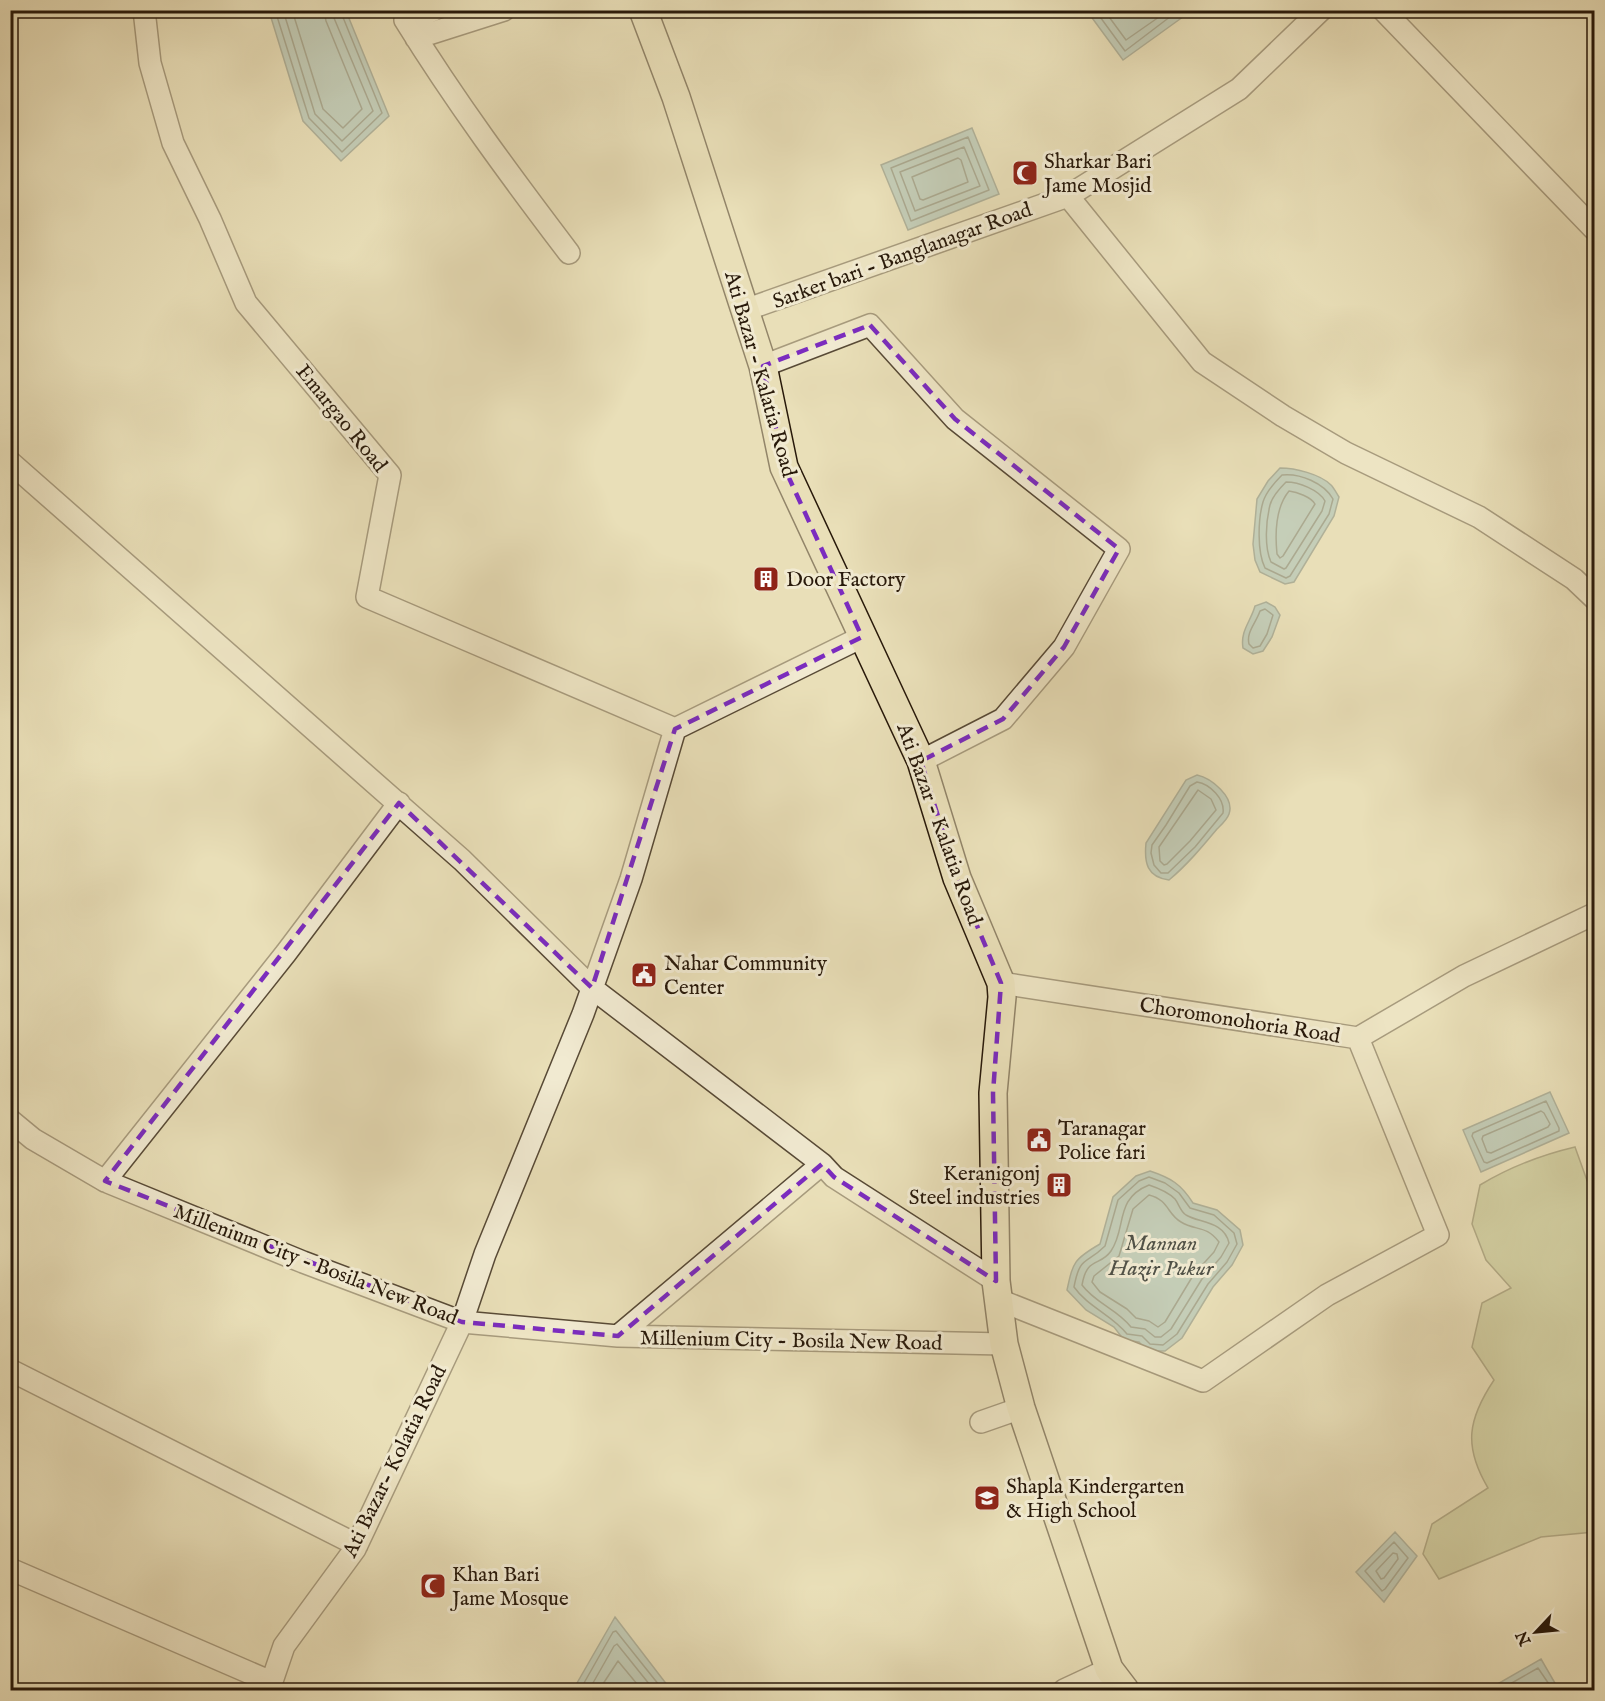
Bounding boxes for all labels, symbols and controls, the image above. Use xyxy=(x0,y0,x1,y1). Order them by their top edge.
place label: Sharkar Bari Jame Mosjid xyxy=(1042,149,1152,200)
mosque icon: Sharkar Bari Jame Mosjid xyxy=(1010,158,1040,188)
street label: Sarker bari - Banglanagar Road xyxy=(769,197,1037,316)
street label: Ati Bazar - Kalatia Road xyxy=(717,267,802,481)
street label: Emargao Road xyxy=(289,359,393,479)
building icon: Door Factory xyxy=(751,564,781,594)
place label: Door Factory xyxy=(786,567,906,594)
street label: Ati Bazar - Kalatia Road xyxy=(889,719,988,930)
place label: Nahar Community Center xyxy=(664,951,828,1002)
public building icon: Nahar Community Center xyxy=(629,960,659,990)
street label: Choromonohoria Road xyxy=(1137,992,1343,1051)
place label: Taranagar Police fari xyxy=(1058,1116,1146,1167)
public building icon: Taranagar Police fari xyxy=(1024,1125,1054,1155)
place label: Keranigonj Steel industries xyxy=(909,1161,1040,1212)
building icon: Keranigonj Steel industries xyxy=(1044,1170,1074,1200)
street label: Millenium City - Bosila New Road xyxy=(169,1199,462,1332)
water label: Mannan Hazir Pukur xyxy=(1108,1230,1215,1283)
street label: Millenium City - Bosila New Road xyxy=(640,1325,943,1358)
street label: Ati Bazar- Kolatia Road xyxy=(337,1360,454,1563)
place label: Shapla Kindergarten & High School xyxy=(1006,1474,1184,1525)
school or university icon: Shapla Kindergarten & High School xyxy=(972,1483,1002,1513)
place label: Khan Bari Jame Mosque xyxy=(450,1562,569,1613)
mosque icon: Khan Bari Jame Mosque xyxy=(418,1571,448,1601)
north arrow xyxy=(1506,1602,1566,1662)
text: N xyxy=(1512,1627,1537,1649)

